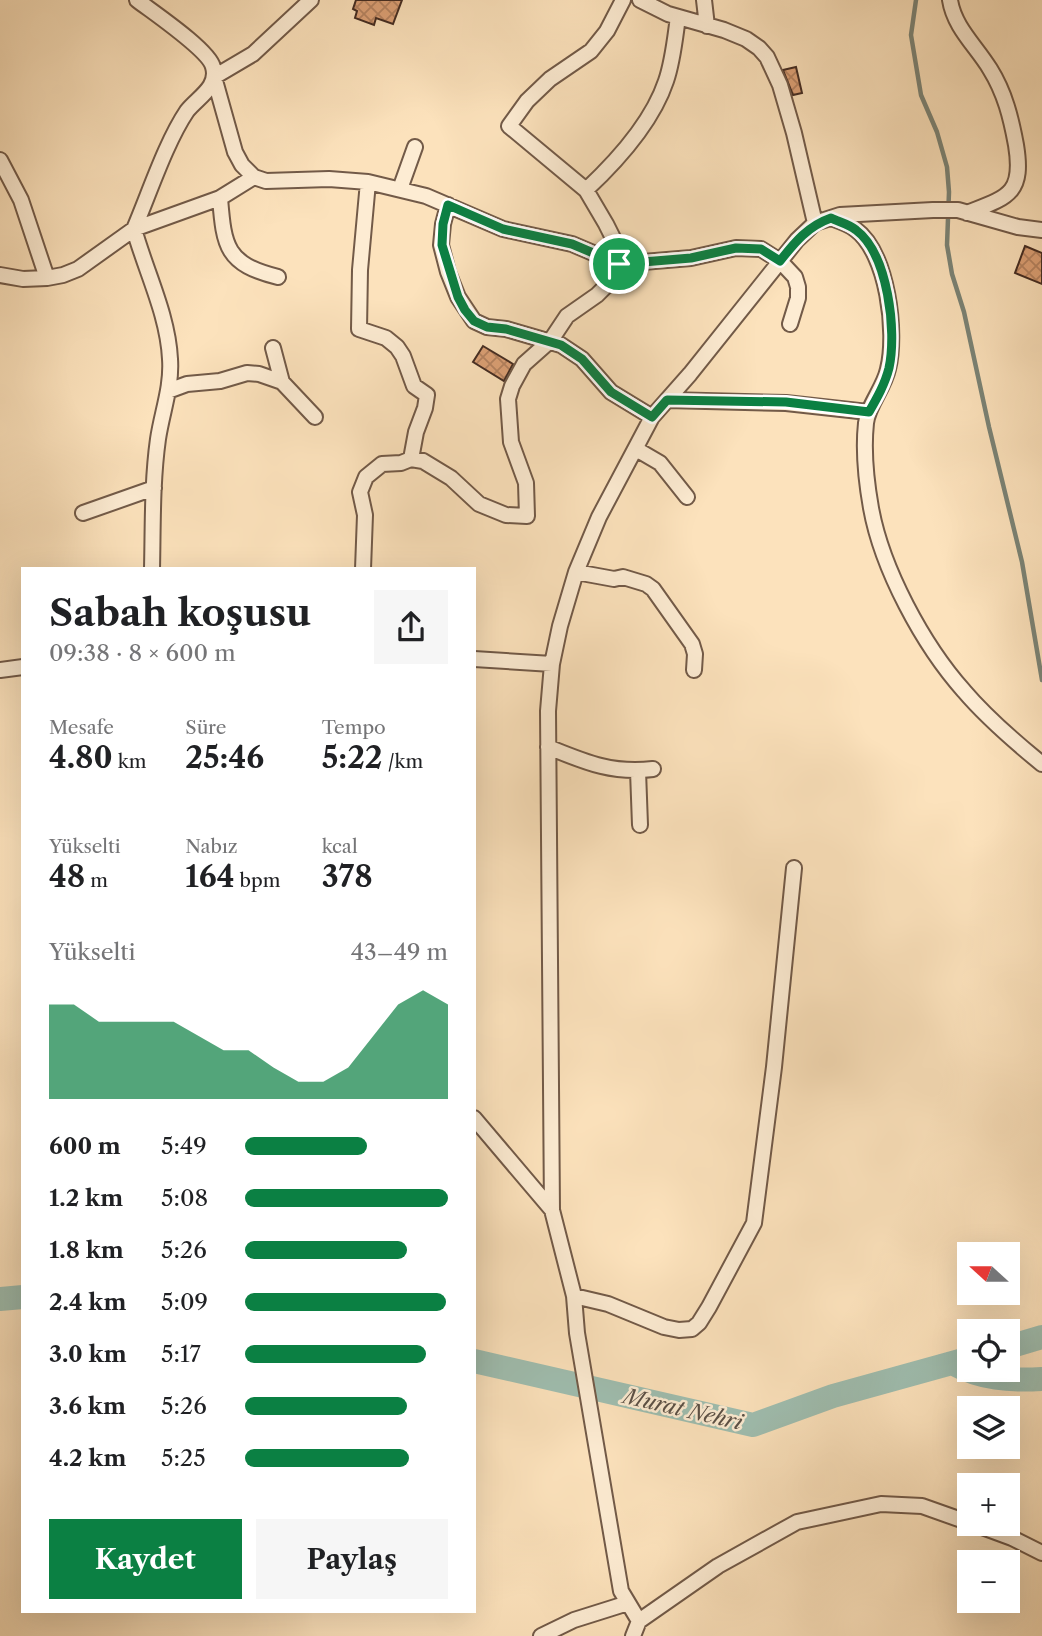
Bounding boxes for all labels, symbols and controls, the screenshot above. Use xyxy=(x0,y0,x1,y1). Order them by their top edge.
pin xyxy=(589,234,649,294)
icon: arrive xyxy=(600,245,638,283)
text: Sabah koşusu xyxy=(49,589,311,636)
button: share xyxy=(374,590,448,664)
text: 09:38 · 8 × 600 m xyxy=(49,639,236,667)
text: Mesafe xyxy=(49,716,114,739)
text: Süre xyxy=(185,716,227,739)
text: Tempo xyxy=(322,716,386,739)
text: 4.80 xyxy=(49,739,113,776)
text: 25:46 xyxy=(185,739,264,776)
text: 5:22 xyxy=(322,739,383,776)
text: km xyxy=(113,750,146,773)
text: /km xyxy=(383,750,423,773)
text: Yükselti xyxy=(49,835,120,858)
text: Nabız xyxy=(185,835,238,858)
text: kcal xyxy=(322,835,358,858)
text: 48 xyxy=(49,858,85,895)
text: 164 xyxy=(185,858,235,895)
text: 378 xyxy=(322,858,373,895)
text: m xyxy=(85,869,108,892)
text: bpm xyxy=(235,869,280,892)
text: Yükselti xyxy=(49,938,136,966)
text: 43–49 m xyxy=(351,938,448,966)
text: 600 m xyxy=(49,1132,121,1160)
text: 5:49 xyxy=(161,1132,207,1160)
text: 1.2 km xyxy=(49,1184,123,1212)
text: 5:08 xyxy=(161,1184,208,1212)
text: 1.8 km xyxy=(49,1236,124,1264)
text: 5:26 xyxy=(161,1236,207,1264)
north arrow xyxy=(957,1242,1020,1306)
map controls xyxy=(957,1242,1020,1613)
text: 2.4 km xyxy=(49,1288,126,1316)
text: 5:09 xyxy=(161,1288,208,1316)
button: locate xyxy=(957,1319,1020,1382)
text: 3.0 km xyxy=(49,1340,127,1368)
text: 5:17 xyxy=(161,1340,201,1368)
water label: Murat Nehri xyxy=(618,1383,746,1435)
text: 3.6 km xyxy=(49,1392,126,1420)
text: 5:26 xyxy=(161,1392,207,1420)
button: layers xyxy=(957,1396,1020,1459)
text: 4.2 km xyxy=(49,1444,126,1472)
text: 5:25 xyxy=(161,1444,206,1472)
button: + xyxy=(957,1473,1020,1536)
button: Kaydet xyxy=(49,1519,242,1599)
button: Paylaş xyxy=(256,1519,448,1599)
button: − xyxy=(957,1550,1020,1613)

